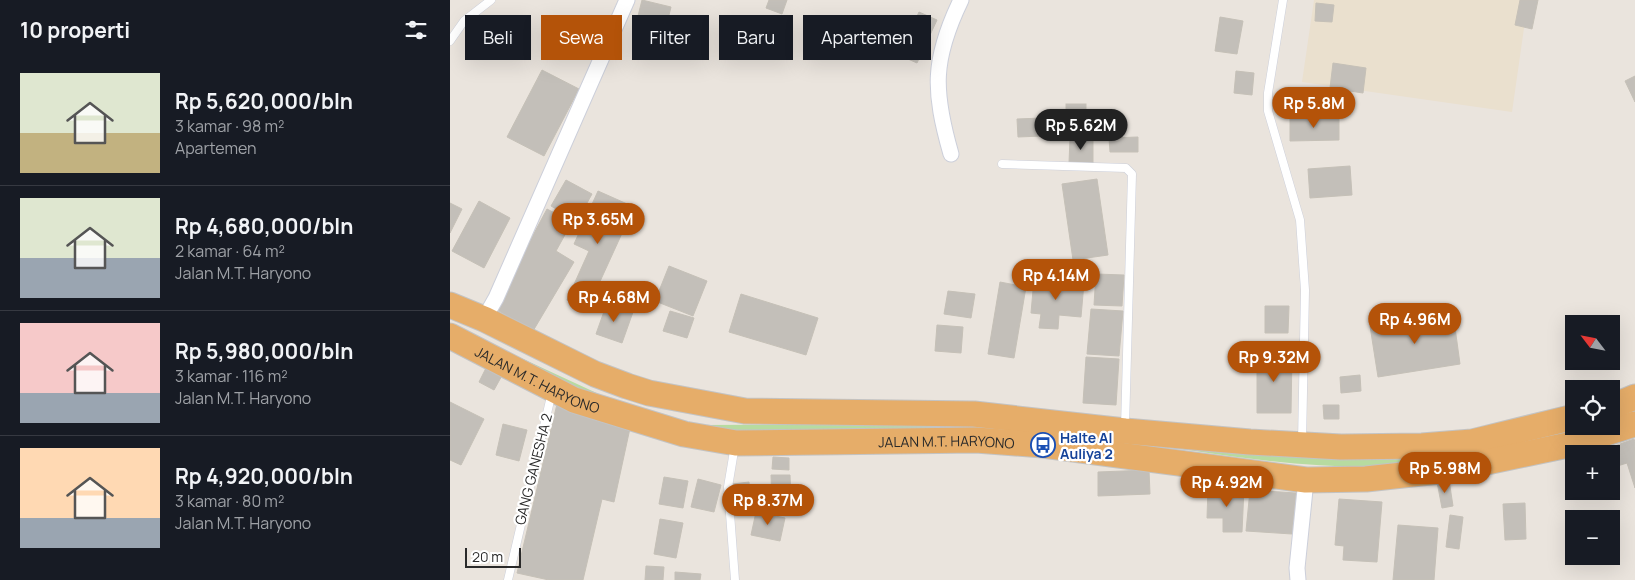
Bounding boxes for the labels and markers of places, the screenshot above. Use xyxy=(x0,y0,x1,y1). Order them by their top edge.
pin: Rp 5.8M xyxy=(1268,86,1360,129)
pin: Rp 5.62M xyxy=(1029,108,1133,151)
pin: Rp 3.65M xyxy=(546,202,650,245)
pin: Rp 4.14M xyxy=(1004,258,1108,301)
pin: Rp 4.68M xyxy=(562,280,666,323)
pin: Rp 4.96M xyxy=(1363,302,1467,345)
pin: Rp 9.32M xyxy=(1222,340,1326,383)
place label: Halte Al Auliya 2 xyxy=(1060,428,1113,463)
bus stop icon: Halte Al Auliya 2 xyxy=(1030,432,1056,458)
pin: Rp 5.98M xyxy=(1393,452,1497,494)
pin: Rp 4.92M xyxy=(1175,466,1279,508)
pin: Rp 8.37M xyxy=(716,484,820,526)

